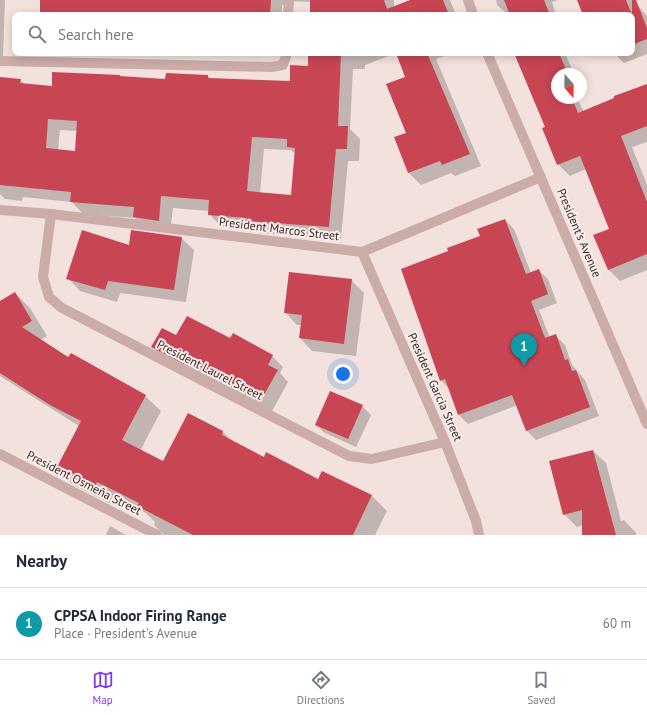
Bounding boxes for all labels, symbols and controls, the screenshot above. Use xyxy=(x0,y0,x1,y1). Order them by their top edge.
search box xyxy=(12,12,635,56)
icon: search xyxy=(26,23,48,45)
text: Search here xyxy=(58,25,134,44)
north arrow xyxy=(551,68,587,104)
street label: President's Avenue xyxy=(554,186,605,280)
street label: President Marcos Street xyxy=(218,214,340,243)
street label: President Garcia Street xyxy=(405,330,466,443)
pin: 1 xyxy=(511,333,537,366)
street label: President Laurel Street xyxy=(155,336,266,403)
your location xyxy=(333,364,353,384)
street label: President Osmeña Street xyxy=(24,447,144,518)
text: Nearby xyxy=(16,550,67,572)
text: CPPSA Indoor Firing Range xyxy=(54,606,227,625)
text: 1 xyxy=(25,615,33,632)
text: 60 m xyxy=(603,615,631,632)
text: Place · President's Avenue xyxy=(54,625,197,642)
tab: Map xyxy=(92,669,114,707)
tab: Directions xyxy=(297,669,344,707)
tab: Saved xyxy=(527,669,555,707)

